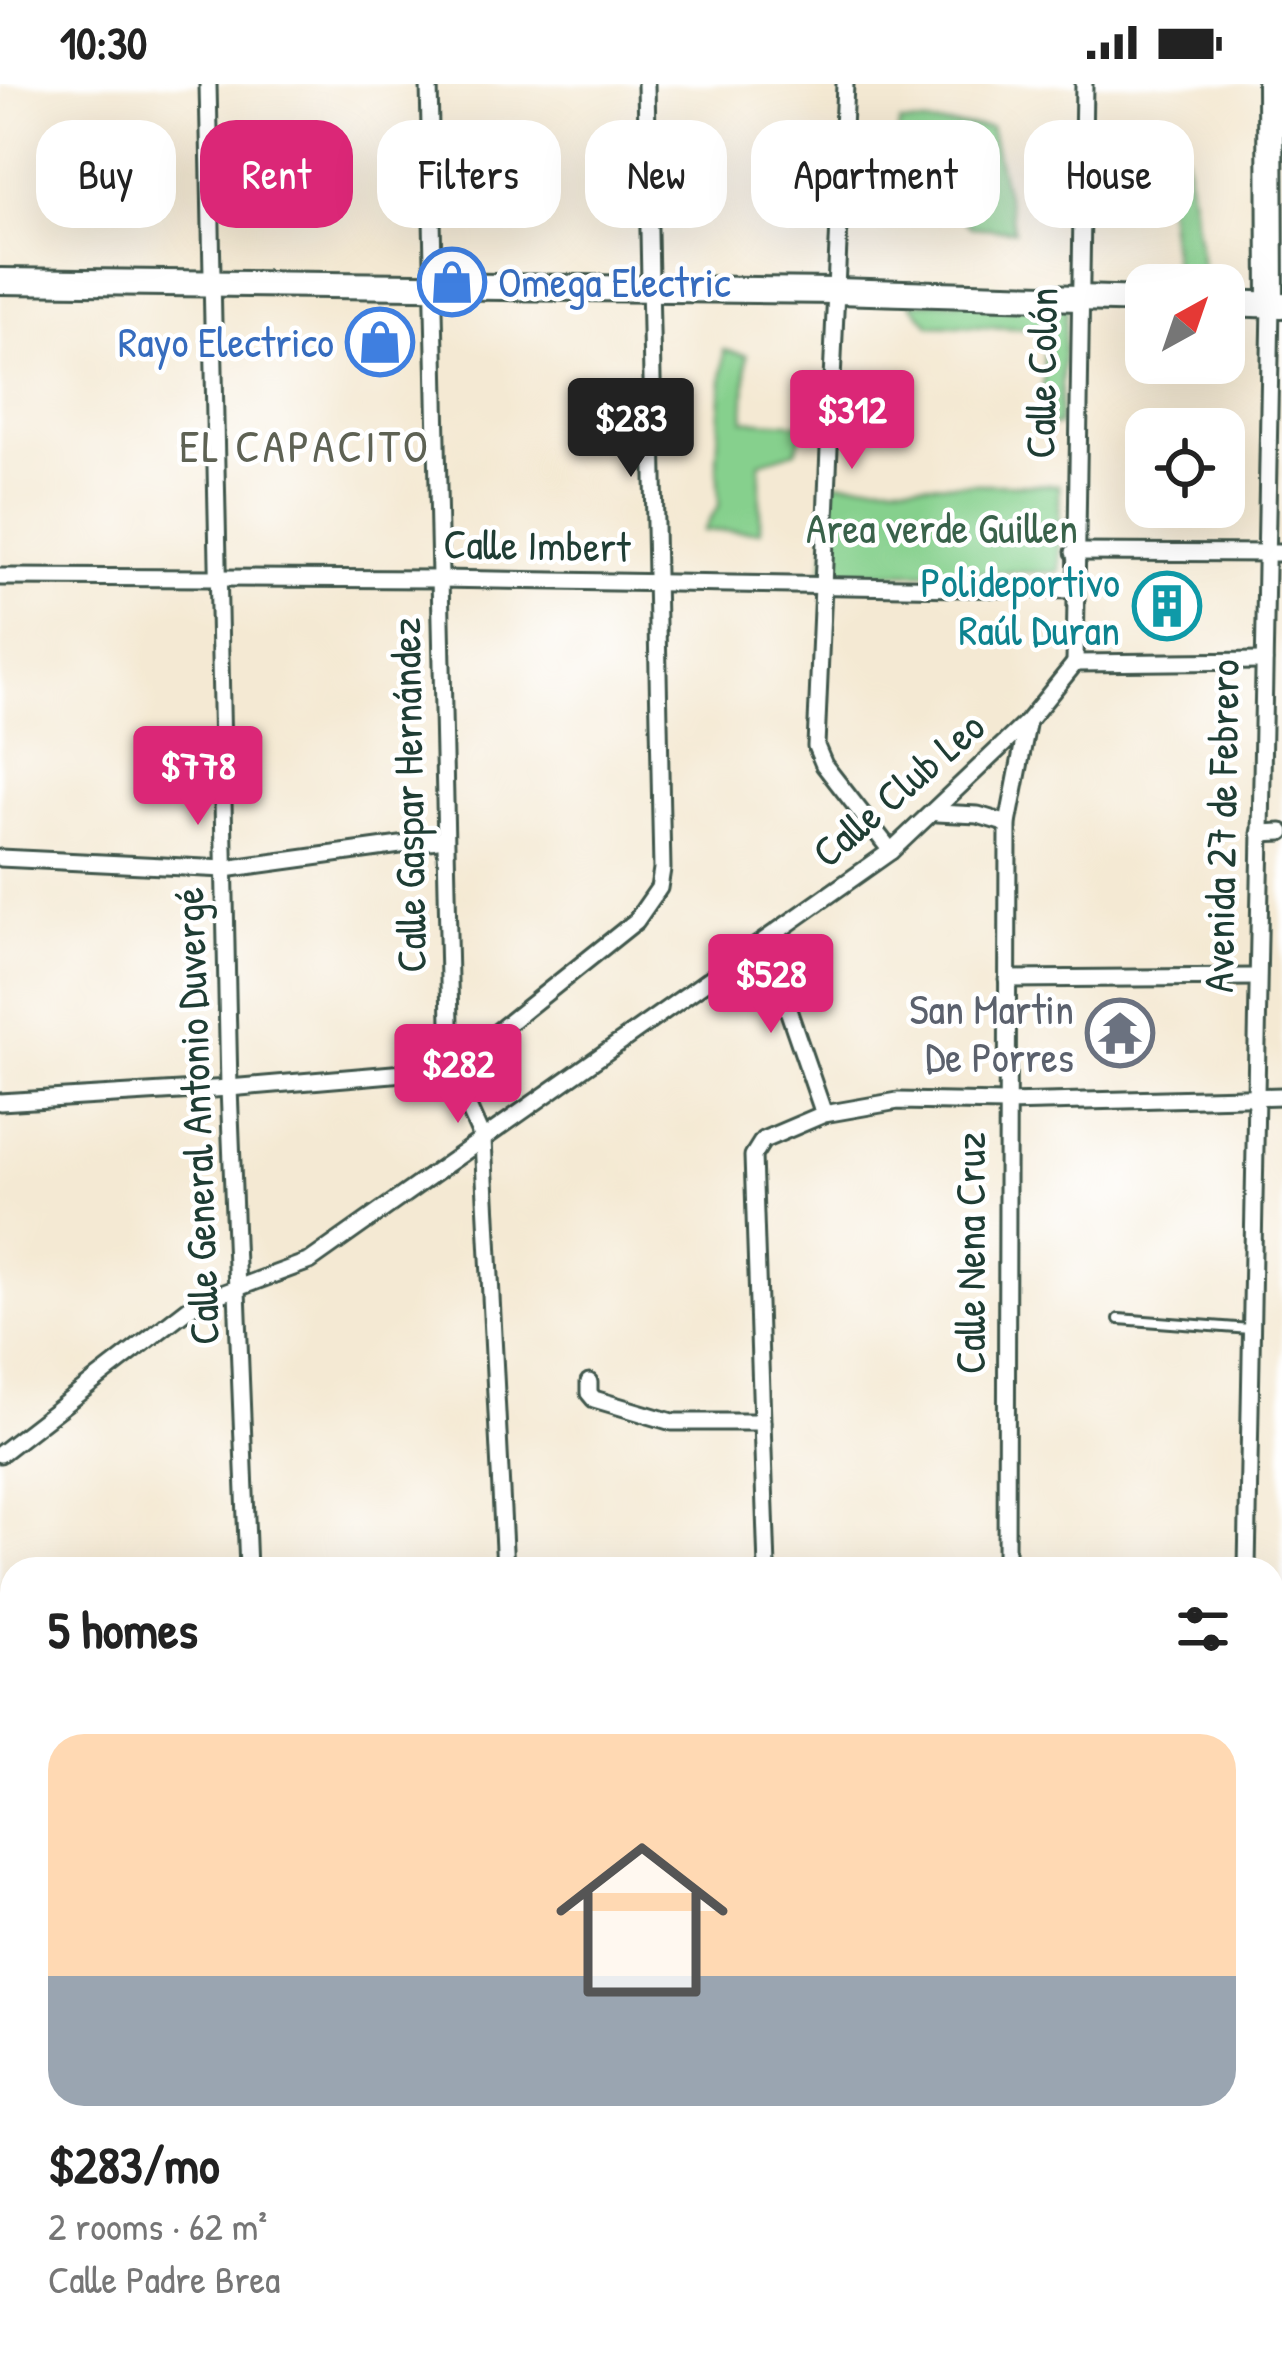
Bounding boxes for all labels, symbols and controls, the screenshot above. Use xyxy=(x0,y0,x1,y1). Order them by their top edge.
text: 10:30 xyxy=(60,12,147,73)
chip: Buy xyxy=(36,120,176,228)
chip: Rent xyxy=(200,120,353,228)
chip: Filters xyxy=(377,120,561,228)
chip: New xyxy=(585,120,727,228)
chip: Apartment xyxy=(751,120,1000,228)
chip: House xyxy=(1024,120,1194,228)
shop icon: Omega Electric xyxy=(417,247,487,317)
place label: Omega Electric xyxy=(498,253,731,310)
north arrow xyxy=(1125,264,1245,384)
map controls xyxy=(1125,264,1245,528)
street label: Calle Colón xyxy=(1011,287,1070,459)
shop icon: Rayo Electrico xyxy=(345,307,415,377)
place label: Rayo Electrico xyxy=(118,313,334,370)
pin: $312 xyxy=(781,370,923,472)
pin: $283 xyxy=(560,378,702,480)
text: $312 xyxy=(817,382,887,435)
text: $283 xyxy=(595,390,667,443)
button: locate xyxy=(1125,408,1245,528)
district label: EL CAPACITO xyxy=(179,415,431,476)
park label: Area verde Guillen xyxy=(806,499,1078,556)
street label: Calle Imbert xyxy=(443,514,632,575)
place label: Polideportivo Raúl Duran xyxy=(921,553,1120,658)
building icon: Polideportivo Raúl Duran xyxy=(1132,571,1202,641)
street label: Calle Gaspar Hernández xyxy=(376,617,439,973)
street label: Avenida 27 de Febrero xyxy=(1189,659,1252,993)
street label: Calle Club Leo xyxy=(799,698,996,879)
pin: $778 xyxy=(127,726,269,828)
text: $778 xyxy=(160,738,236,791)
street label: Calle General Antonio Duvergé xyxy=(159,886,232,1346)
pin: $528 xyxy=(700,934,842,1036)
text: $528 xyxy=(735,946,807,999)
place label: San Martin De Porres xyxy=(909,980,1074,1085)
temple icon: San Martin De Porres xyxy=(1085,998,1155,1068)
pin: $282 xyxy=(387,1024,529,1126)
text: $282 xyxy=(421,1036,495,1089)
street label: Calle Nena Cruz xyxy=(941,1132,998,1374)
text: 5 homes xyxy=(48,1595,198,1664)
icon: filters xyxy=(1170,1596,1236,1662)
icon: home xyxy=(534,1812,750,2028)
text: $283/mo xyxy=(48,2130,219,2199)
text: 2 rooms · 62 m² xyxy=(48,2199,267,2252)
text: Calle Padre Brea xyxy=(48,2252,280,2305)

